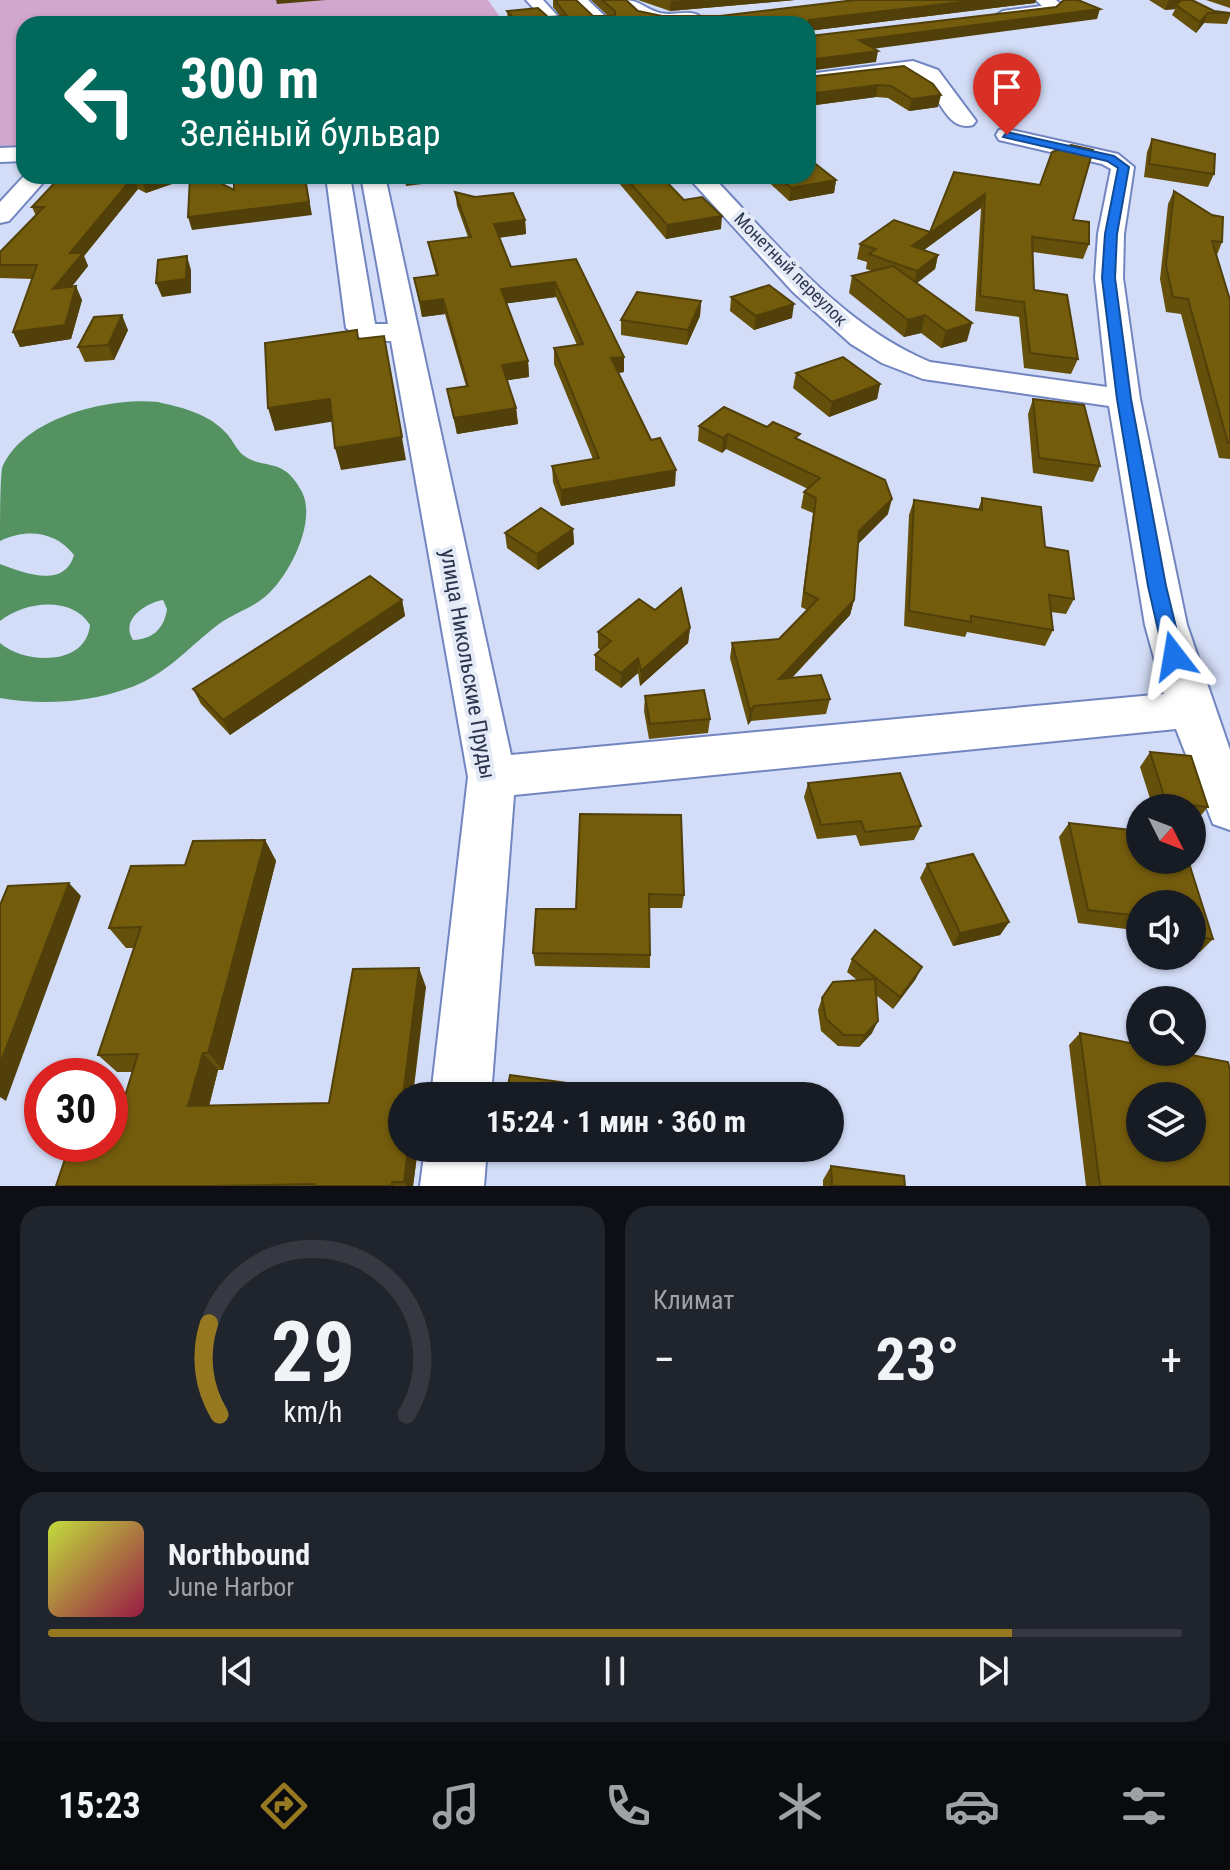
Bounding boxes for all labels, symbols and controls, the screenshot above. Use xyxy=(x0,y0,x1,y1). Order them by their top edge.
text: 300 m xyxy=(180,46,319,112)
icon: left xyxy=(48,48,152,152)
pin xyxy=(973,53,1041,135)
icon: arrive xyxy=(985,65,1029,109)
text: Зелёный бульвар xyxy=(180,113,441,155)
street label: Монетный переулок xyxy=(730,208,852,330)
street label: улица Никольские Пруды xyxy=(435,547,501,781)
position arrow xyxy=(1132,614,1216,698)
north arrow xyxy=(1126,794,1206,874)
map controls xyxy=(1126,794,1206,1162)
button: sound xyxy=(1126,890,1206,970)
button: search xyxy=(1126,986,1206,1066)
speed limit sign: 30 xyxy=(24,1058,128,1162)
button: layers xyxy=(1126,1082,1206,1162)
text: 15:24 · 1 мин · 360 m xyxy=(486,1104,746,1139)
text: Климат xyxy=(653,1285,734,1315)
text: 29 xyxy=(270,1304,355,1401)
text: 23° xyxy=(876,1324,960,1395)
text: − xyxy=(653,1334,675,1386)
text: + xyxy=(1160,1334,1182,1386)
text: km/h xyxy=(283,1395,342,1429)
text: Northbound xyxy=(168,1537,310,1572)
text: June Harbor xyxy=(168,1572,294,1602)
icon: previous xyxy=(215,1649,259,1693)
icon: pause xyxy=(593,1649,637,1693)
icon: next xyxy=(971,1649,1015,1693)
icon: directions xyxy=(256,1778,312,1834)
icon: music xyxy=(428,1778,484,1834)
icon: phone xyxy=(600,1778,656,1834)
icon: climate xyxy=(772,1778,828,1834)
icon: car xyxy=(944,1778,1000,1834)
icon: filters xyxy=(1116,1778,1172,1834)
text: 15:23 xyxy=(58,1785,141,1827)

